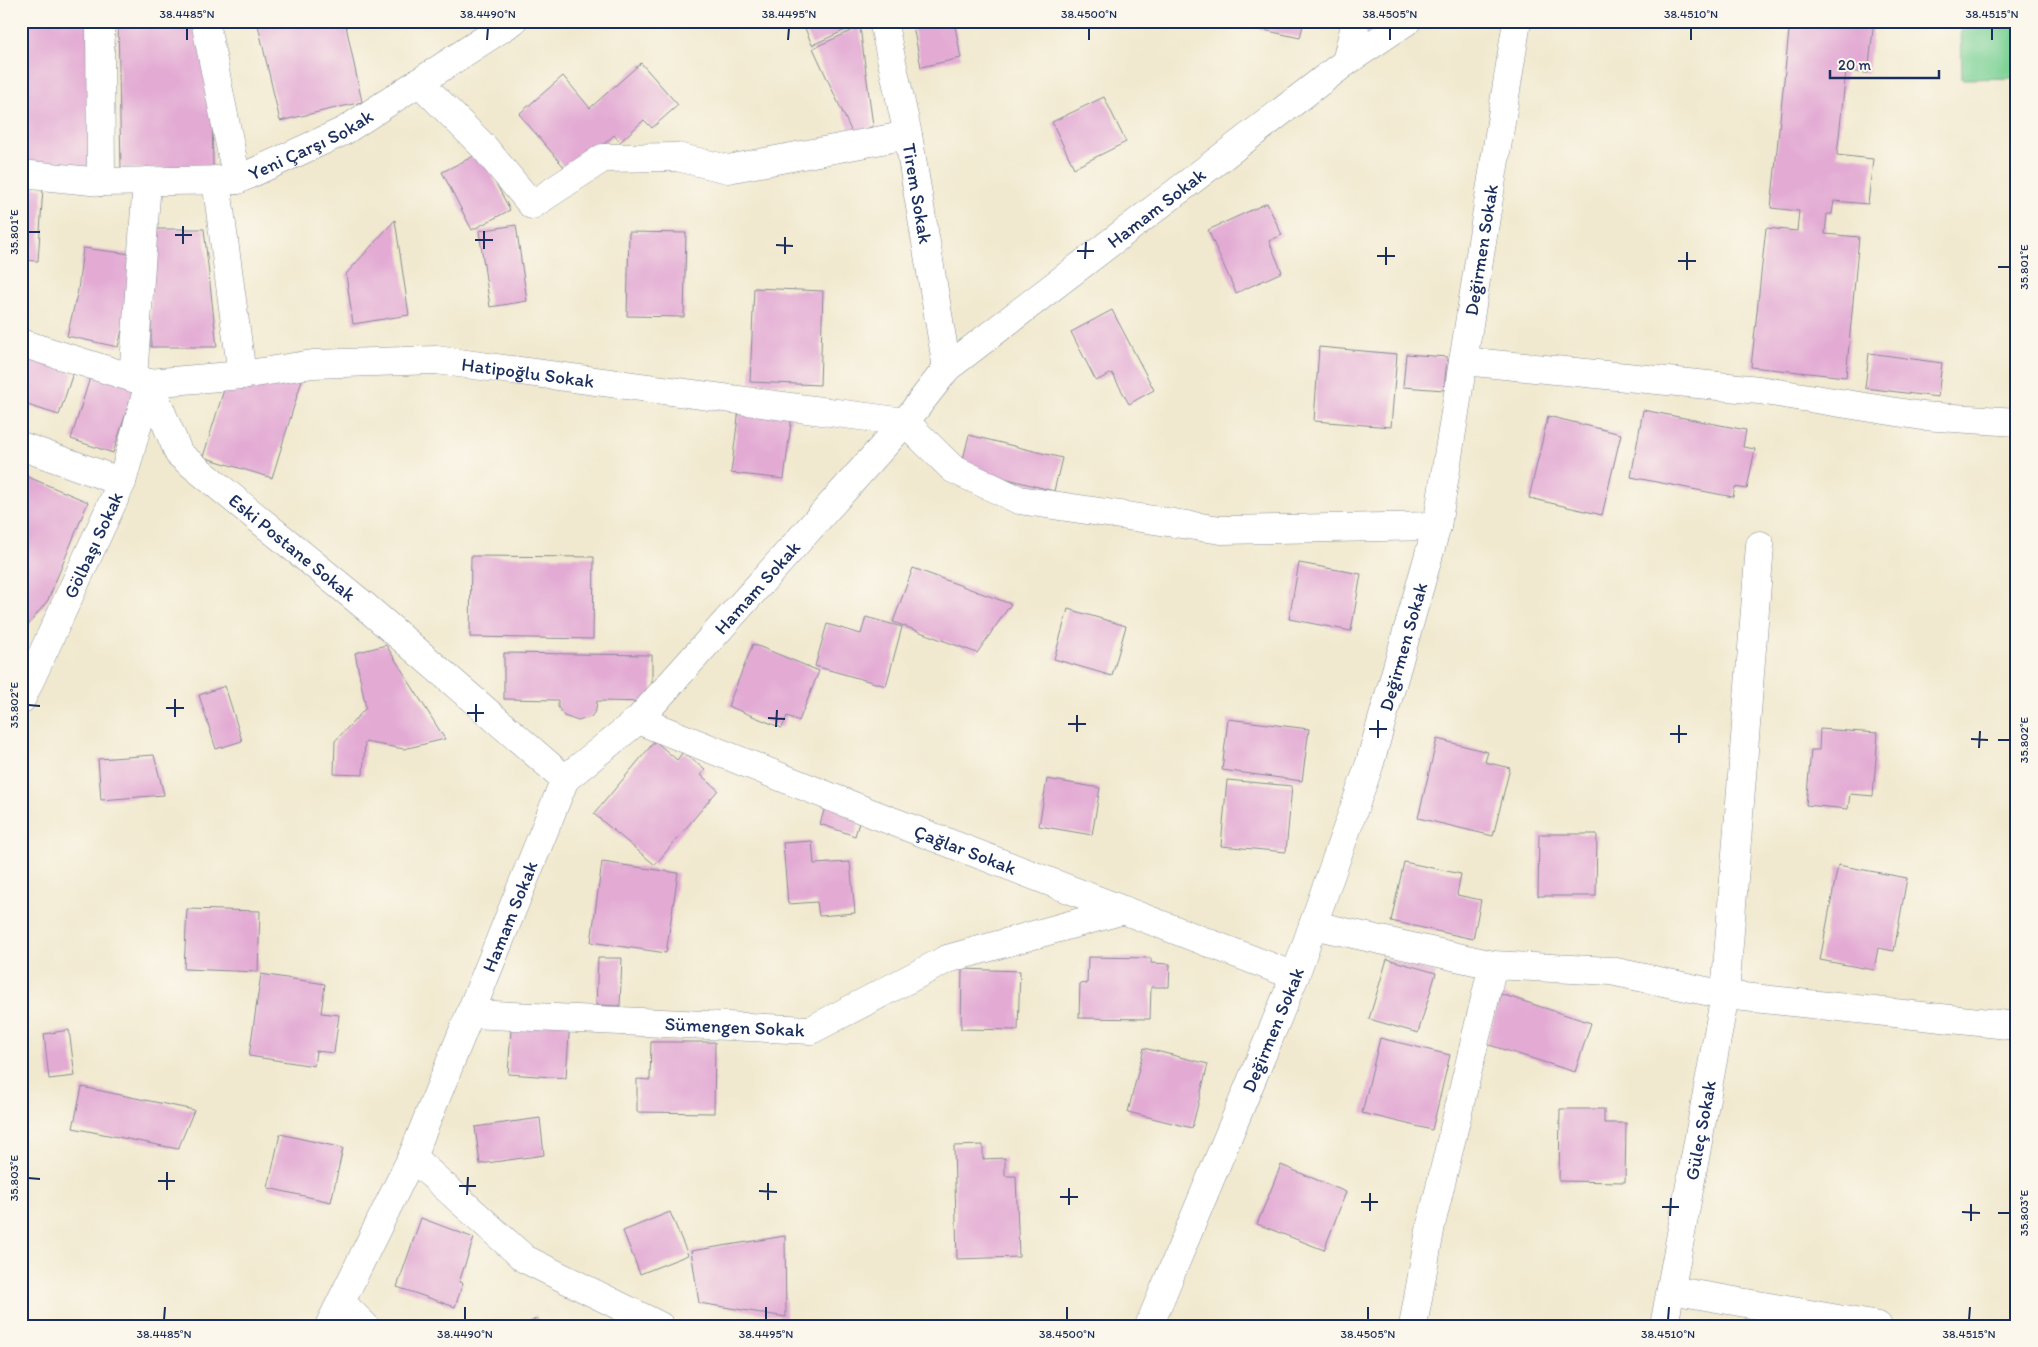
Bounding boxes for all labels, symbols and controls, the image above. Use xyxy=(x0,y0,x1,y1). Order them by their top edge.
text: 38.4485°N xyxy=(159,7,215,21)
text: 38.4490°N xyxy=(460,7,516,21)
text: 38.4495°N xyxy=(762,7,816,21)
text: 38.4500°N xyxy=(1061,7,1117,21)
text: 38.4505°N xyxy=(1363,7,1417,21)
text: 38.4510°N xyxy=(1664,7,1718,21)
text: 38.4515°N xyxy=(1965,7,2019,21)
scale bar xyxy=(1830,48,1939,80)
text: 20 m xyxy=(1838,56,1872,74)
street label: Yeni Çarşı Sokak xyxy=(245,104,378,185)
street label: Tirem Sokak xyxy=(898,142,937,246)
street label: Hamam Sokak xyxy=(1103,163,1210,253)
street label: Değirmen Sokak xyxy=(1460,182,1503,317)
text: 35.801°E xyxy=(7,209,21,255)
text: 35.801°E xyxy=(2017,244,2031,290)
street label: Hatipoğlu Sokak xyxy=(460,353,596,393)
street label: Gölbaşı Sokak xyxy=(59,488,128,602)
street label: Eski Postane Sokak xyxy=(224,489,361,606)
street label: Hamam Sokak xyxy=(709,536,805,639)
street label: Değirmen Sokak xyxy=(1374,579,1433,714)
text: 35.802°E xyxy=(7,682,21,728)
text: 35.802°E xyxy=(2017,717,2031,763)
street label: Çağlar Sokak xyxy=(911,820,1020,880)
street label: Hamam Sokak xyxy=(477,857,543,975)
street label: Değirmen Sokak xyxy=(1237,964,1309,1096)
street label: Sümengen Sokak xyxy=(664,1012,805,1042)
street label: Güleç Sokak xyxy=(1680,1078,1721,1182)
text: 35.803°E xyxy=(7,1154,21,1201)
text: 35.803°E xyxy=(2017,1189,2031,1236)
text: 38.4485°N xyxy=(136,1327,192,1341)
text: 38.4490°N xyxy=(437,1327,493,1341)
text: 38.4495°N xyxy=(739,1327,793,1341)
text: 38.4500°N xyxy=(1039,1327,1095,1341)
text: 38.4505°N xyxy=(1341,1327,1395,1341)
text: 38.4510°N xyxy=(1641,1327,1695,1341)
text: 38.4515°N xyxy=(1942,1327,1996,1341)

